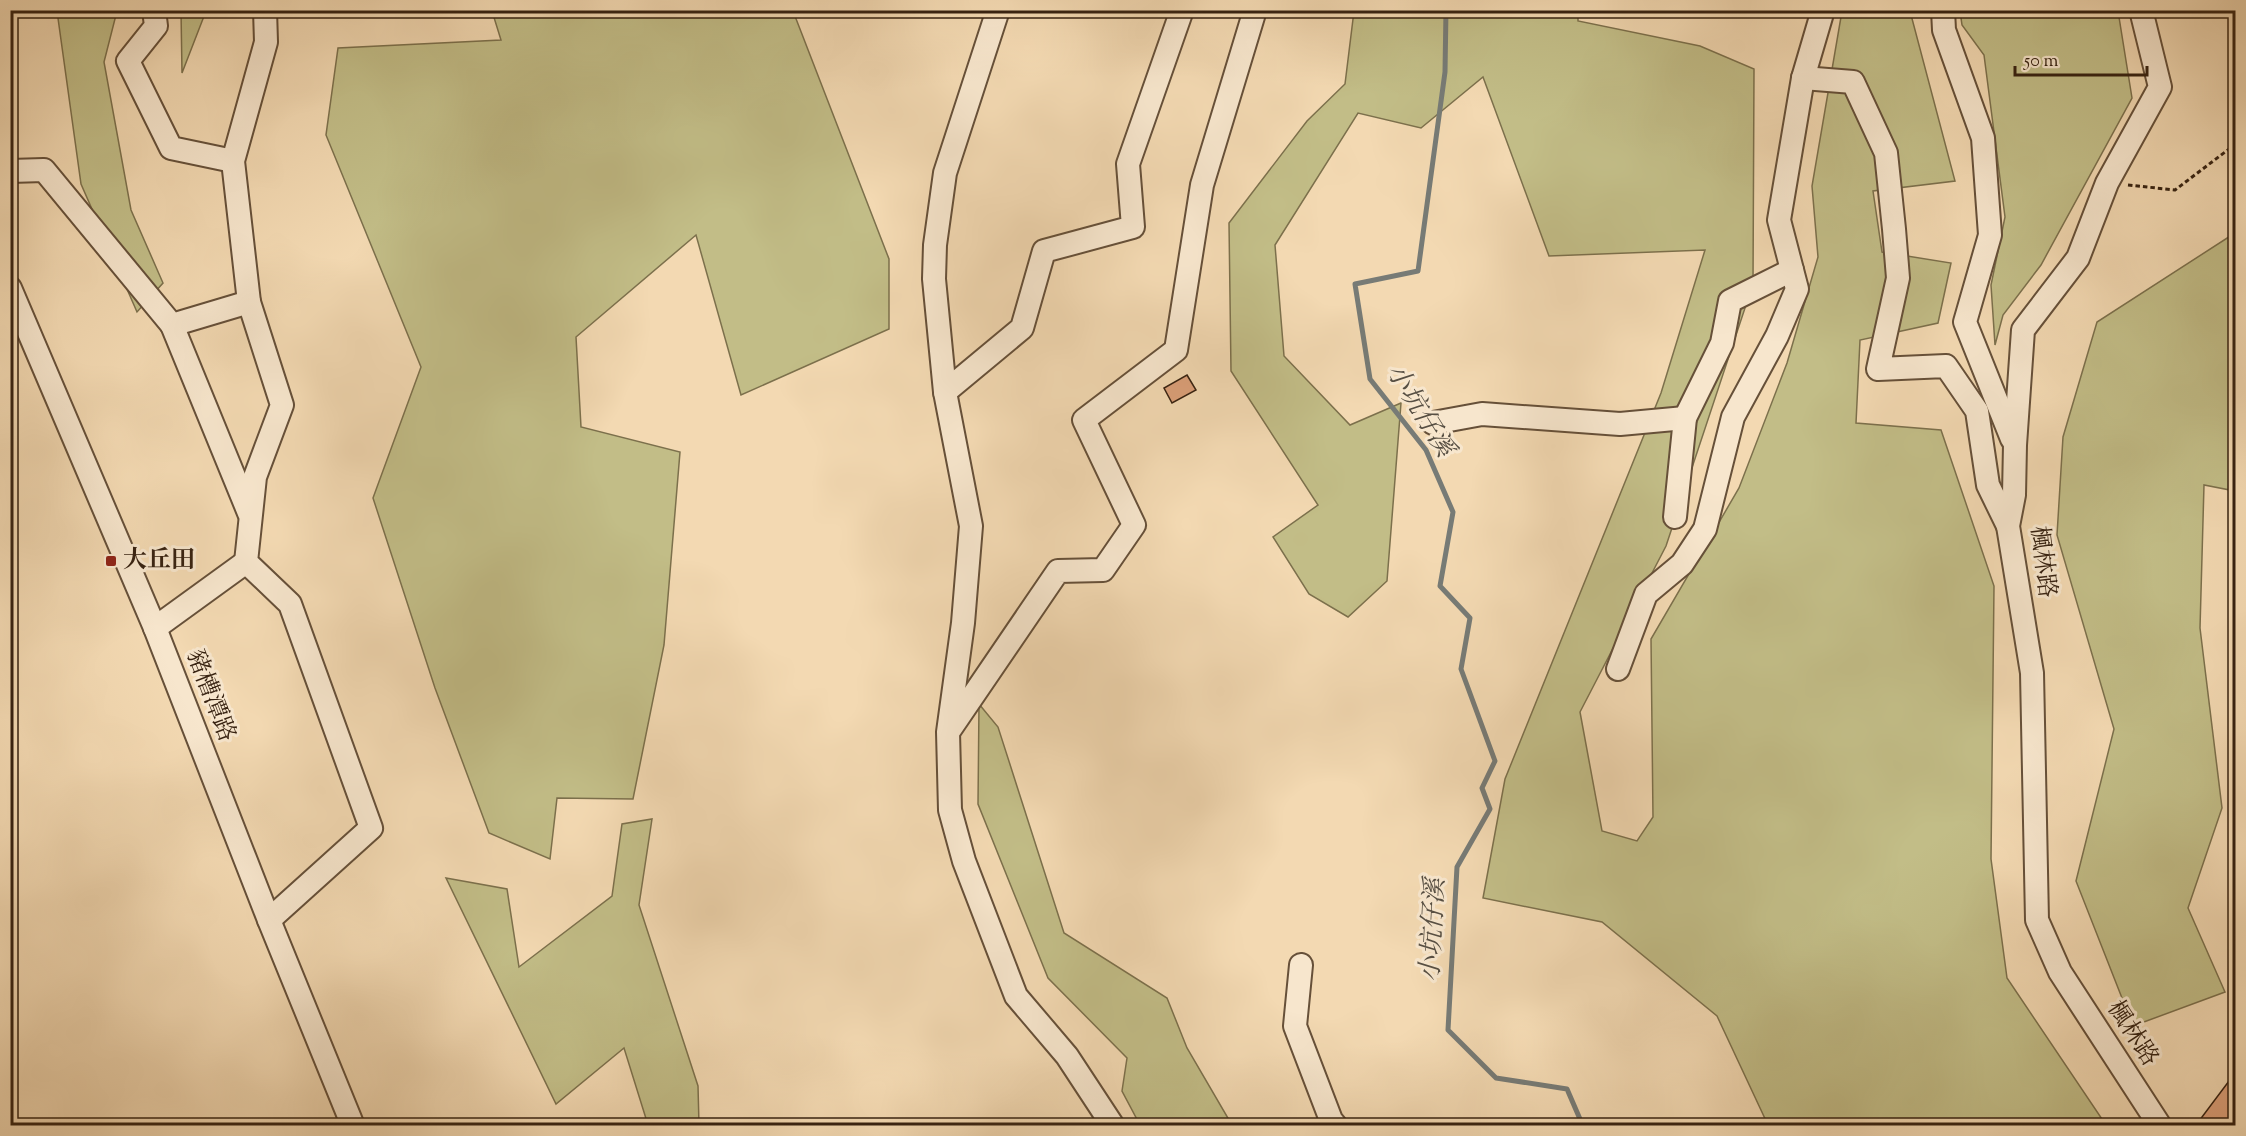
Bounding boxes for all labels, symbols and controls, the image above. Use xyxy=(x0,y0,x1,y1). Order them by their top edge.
scale bar xyxy=(2015,39,2147,77)
text: 50 m xyxy=(2023,49,2059,75)
water label: 小坑仔溪 xyxy=(1376,357,1464,467)
street label: 楓林路 xyxy=(2021,524,2063,600)
place label: 大丘田 xyxy=(123,544,195,578)
marker: 大丘田 xyxy=(104,554,118,568)
street label: 豬槽潭路 xyxy=(177,645,243,747)
water label: 小坑仔溪 xyxy=(1413,874,1455,983)
street label: 楓林路 xyxy=(2098,995,2166,1073)

